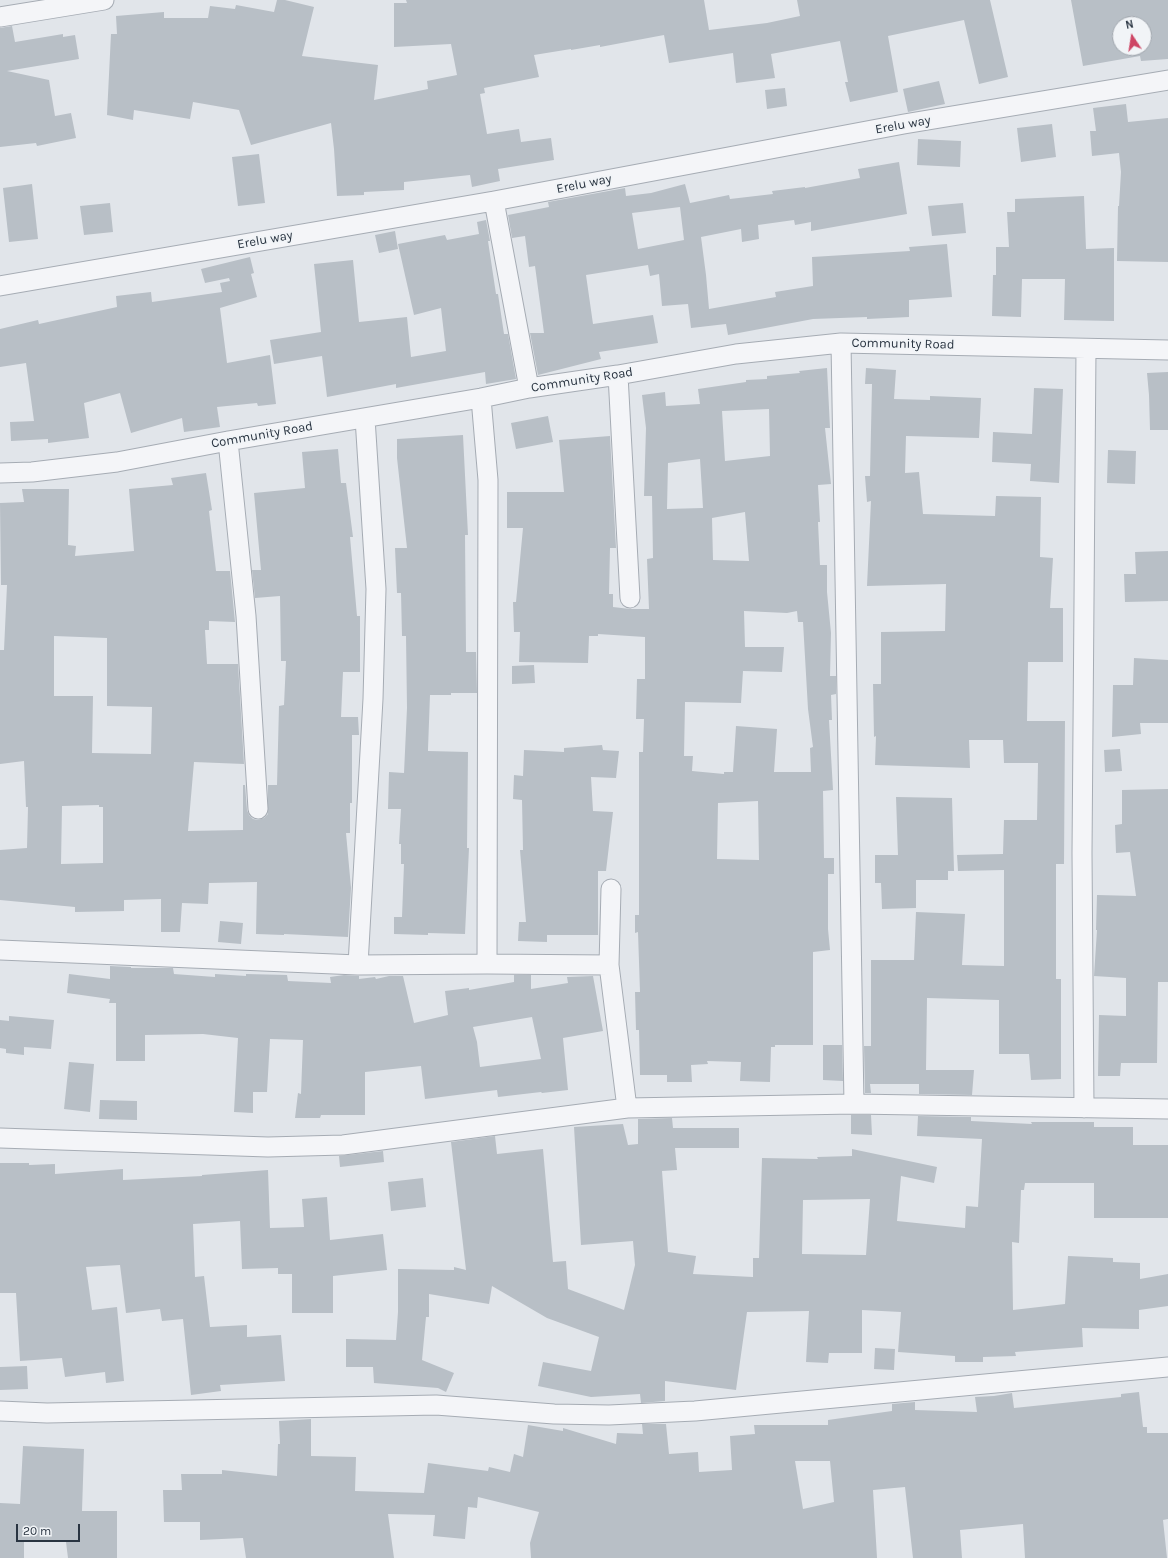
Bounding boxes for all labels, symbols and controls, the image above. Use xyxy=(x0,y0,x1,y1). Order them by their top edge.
north arrow xyxy=(1112,16,1152,56)
text: N xyxy=(1124,18,1135,32)
street label: Erelu way xyxy=(874,112,932,138)
street label: Erelu way xyxy=(555,171,613,197)
street label: Erelu way xyxy=(236,227,294,253)
street label: Community Road xyxy=(851,335,955,353)
street label: Community Road xyxy=(530,364,634,396)
street label: Community Road xyxy=(210,418,314,452)
scale bar xyxy=(18,1516,82,1542)
text: 20 m xyxy=(23,1524,51,1538)

